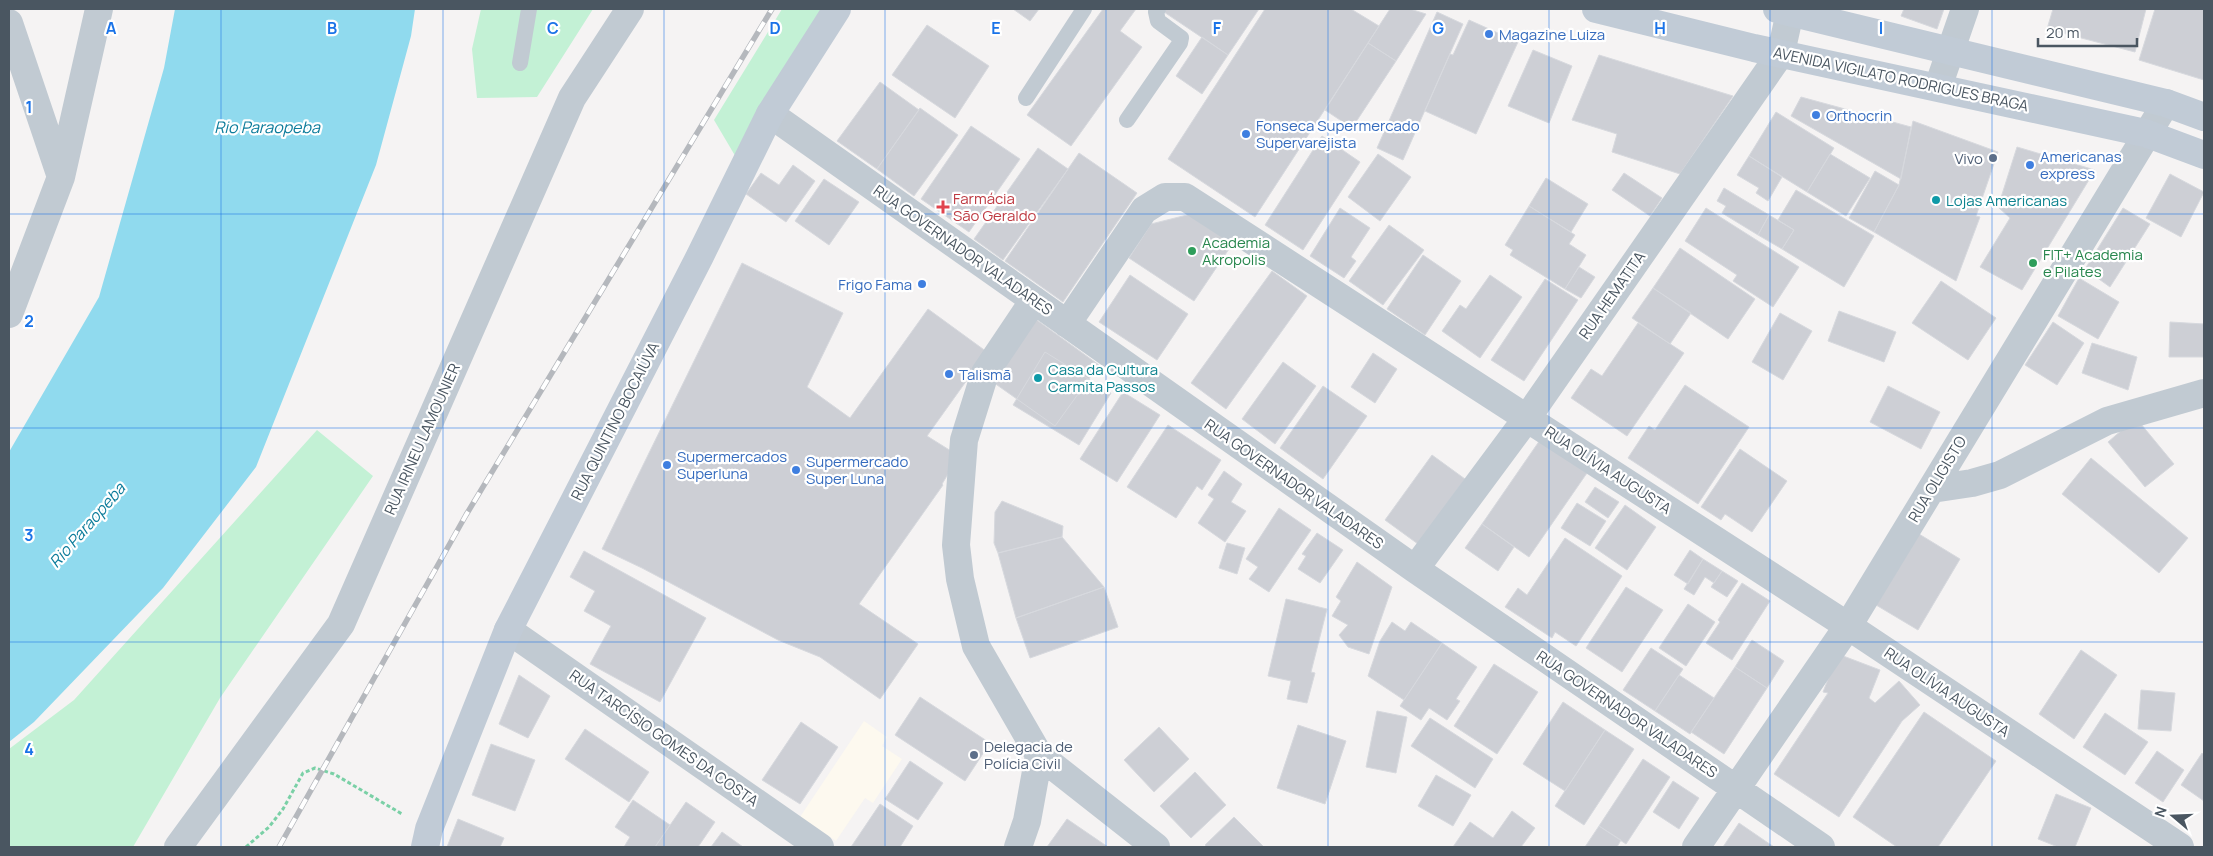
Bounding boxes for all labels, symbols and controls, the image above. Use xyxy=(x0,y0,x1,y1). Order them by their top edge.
scale bar xyxy=(2038,15,2137,47)
text: A xyxy=(106,17,117,39)
text: B xyxy=(327,17,337,39)
text: C xyxy=(547,17,559,39)
text: D xyxy=(769,17,781,39)
text: E xyxy=(991,17,1001,39)
text: F xyxy=(1213,17,1222,39)
text: G xyxy=(1432,17,1444,39)
text: H xyxy=(1654,17,1666,39)
text: I xyxy=(1879,17,1883,39)
text: 20 m xyxy=(2046,22,2079,43)
place label: Magazine Luiza xyxy=(1499,24,1605,45)
marker: Magazine Luiza xyxy=(1483,28,1495,40)
street label: AVENIDA VIGILATO RODRIGUES BRAGA xyxy=(1772,42,2031,116)
text: 1 xyxy=(25,96,33,118)
place label: Orthocrin xyxy=(1826,105,1892,126)
marker: Orthocrin xyxy=(1810,109,1822,121)
place label: Fonseca Supermercado Supervarejista xyxy=(1256,115,1420,153)
water label: Rio Paraopeba xyxy=(214,116,321,138)
marker: Fonseca Supermercado Supervarejista xyxy=(1240,128,1252,140)
place label: Americanas express xyxy=(2040,146,2122,184)
place label: Vivo xyxy=(1955,148,1983,169)
marker: Vivo xyxy=(1987,152,1999,164)
marker: Americanas express xyxy=(2024,159,2036,171)
street label: RUA GOVERNADOR VALADARES xyxy=(869,180,1057,320)
place label: Farmácia São Geraldo xyxy=(953,188,1037,226)
place label: Lojas Americanas xyxy=(1946,190,2067,211)
marker: Lojas Americanas xyxy=(1930,194,1942,206)
marker: Farmácia São Geraldo xyxy=(937,201,949,213)
place label: Academia Akropolis xyxy=(1202,232,1270,270)
place label: FIT+ Academia e Pilates xyxy=(2043,244,2143,282)
marker: Academia Akropolis xyxy=(1186,245,1198,257)
street label: RUA HEMATITA xyxy=(1574,247,1650,343)
marker: FIT+ Academia e Pilates xyxy=(2027,257,2039,269)
place label: Frigo Fama xyxy=(838,274,912,295)
marker: Frigo Fama xyxy=(916,278,928,290)
text: 2 xyxy=(24,310,34,332)
street label: RUA QUINTINO BOCAIÚVA xyxy=(566,338,664,504)
place label: Casa da Cultura Carmita Passos xyxy=(1048,359,1158,397)
street label: RUA IRINEU LAMOUNIER xyxy=(379,360,465,518)
place label: Talismã xyxy=(959,364,1011,385)
marker: Talismã xyxy=(943,368,955,380)
marker: Casa da Cultura Carmita Passos xyxy=(1032,372,1044,384)
street label: RUA GOVERNADOR VALADARES xyxy=(1200,414,1388,554)
street label: RUA OLÍVIA AUGUSTA xyxy=(1541,421,1676,519)
street label: RUA OLIGISTO xyxy=(1903,432,1971,526)
place label: Supermercados Superluna xyxy=(677,446,787,484)
place label: Supermercado Super Luna xyxy=(806,451,908,489)
marker: Supermercados Superluna xyxy=(661,459,673,471)
marker: Supermercado Super Luna xyxy=(790,464,802,476)
water label: Rio Paraopeba xyxy=(44,477,131,572)
text: 3 xyxy=(24,524,34,546)
street label: RUA OLÍVIA AUGUSTA xyxy=(1880,642,2014,742)
street label: RUA GOVERNADOR VALADARES xyxy=(1532,645,1722,783)
street label: RUA TARCÍSIO GOMES DA COSTA xyxy=(565,665,763,812)
place label: Delegacia de Polícia Civil xyxy=(984,736,1073,774)
text: 4 xyxy=(24,738,34,760)
marker: Delegacia de Polícia Civil xyxy=(968,749,980,761)
north arrow xyxy=(2148,791,2198,841)
text: N xyxy=(2150,804,2171,819)

